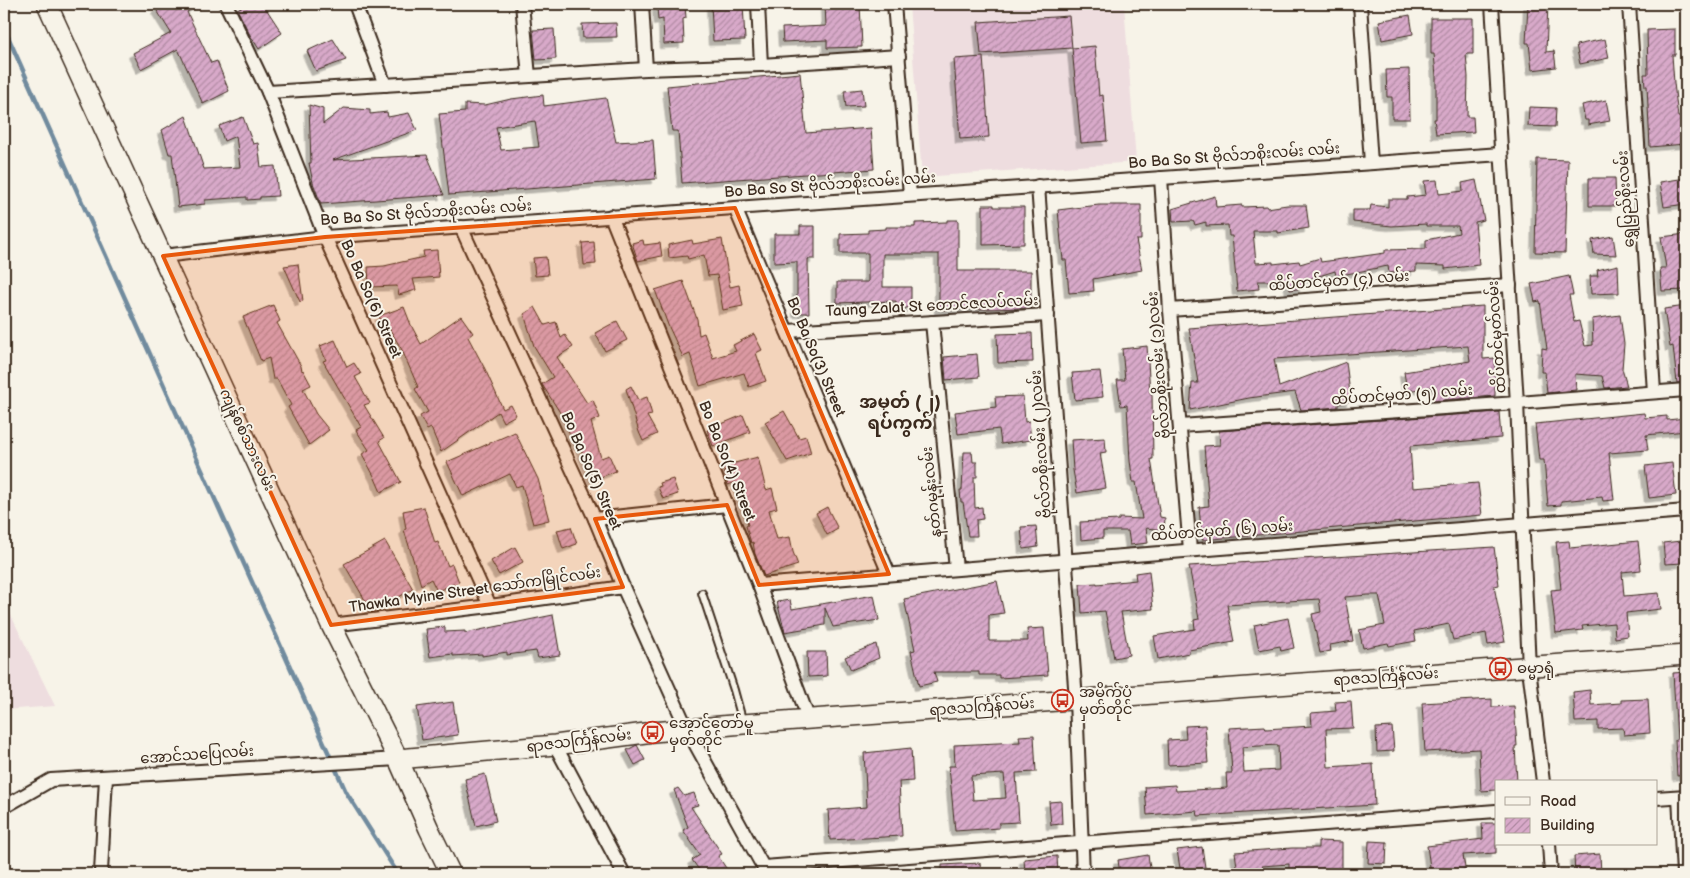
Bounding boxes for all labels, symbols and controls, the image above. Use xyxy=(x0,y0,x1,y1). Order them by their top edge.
street label: Bo Ba So St ဗိုလ်ဘစိုးလမ်း လမ်း xyxy=(1127,138,1341,175)
street label: ရွှေပြည်စိုးလမ်း xyxy=(1612,150,1641,248)
street label: Bo Ba So St ဗိုလ်ဘစိုးလမ်း လမ်း xyxy=(723,167,937,204)
street label: Bo Ba So St ဗိုလ်ဘစိုးလမ်း လမ်း xyxy=(319,195,533,232)
street label: Bo Ba So(6) Street xyxy=(336,237,406,362)
street label: ထိပ်တင်မှတ် (၄) လမ်း xyxy=(1268,266,1410,297)
street label: ထိပ်တင်မှတ်လမ်း xyxy=(1483,280,1512,394)
street label: Taung Zalat St တောင်ဇလပ်လမ်း xyxy=(825,290,1039,321)
street label: ဗိုလ်ဘစိုးလမ်း (၁)လမ်း xyxy=(1142,290,1177,440)
street label: Bo Ba So(3) Street xyxy=(782,294,850,420)
street label: ဗိုလ်ဘစိုးလမ်း (၂)လမ်း xyxy=(1025,369,1058,519)
street label: ထိပ်တင်မှတ် (၅) လမ်း xyxy=(1330,380,1474,411)
street label: ကျန်စစ်သားလမ်း xyxy=(213,385,280,495)
district label: အမှတ် (၂) ရပ်ကွက် xyxy=(859,390,941,437)
street label: Bo Ba So(4) Street xyxy=(694,398,760,524)
street label: Bo Ba So(5) Street xyxy=(556,409,626,533)
street label: နတ်ဂမုန်းလမ်း xyxy=(917,445,948,539)
street label: ထိပ်တင်မှတ် (၆) လမ်း xyxy=(1150,516,1294,547)
street label: Thawka Myine Street သော်ကမြိုင်လမ်း xyxy=(348,562,602,619)
bus stop icon: ဓမ္မာရုံ xyxy=(1489,656,1513,680)
place label: ဓမ္မာရုံ xyxy=(1517,659,1554,680)
street label: ရာဇသင်္ကြန်လမ်း xyxy=(1333,663,1439,692)
place label: အမှိုက်ပုံ မှတ်တိုင် xyxy=(1079,682,1133,721)
bus stop icon: အမှိုက်ပုံ မှတ်တိုင် xyxy=(1051,689,1075,713)
street label: ရာဇသင်္ကြန်လမ်း xyxy=(929,693,1035,722)
place label: အောင်တော်မူ မှတ်တိုင် xyxy=(669,713,754,752)
bus stop icon: အောင်တော်မူ မှတ်တိုင် xyxy=(641,720,665,744)
street label: ရာဇသင်္ကြန်လမ်း xyxy=(525,724,633,759)
street label: အောင်သပြေလမ်း xyxy=(139,741,255,770)
legend xyxy=(1495,780,1658,846)
text: Road xyxy=(1540,792,1576,811)
text: Building xyxy=(1540,816,1595,835)

